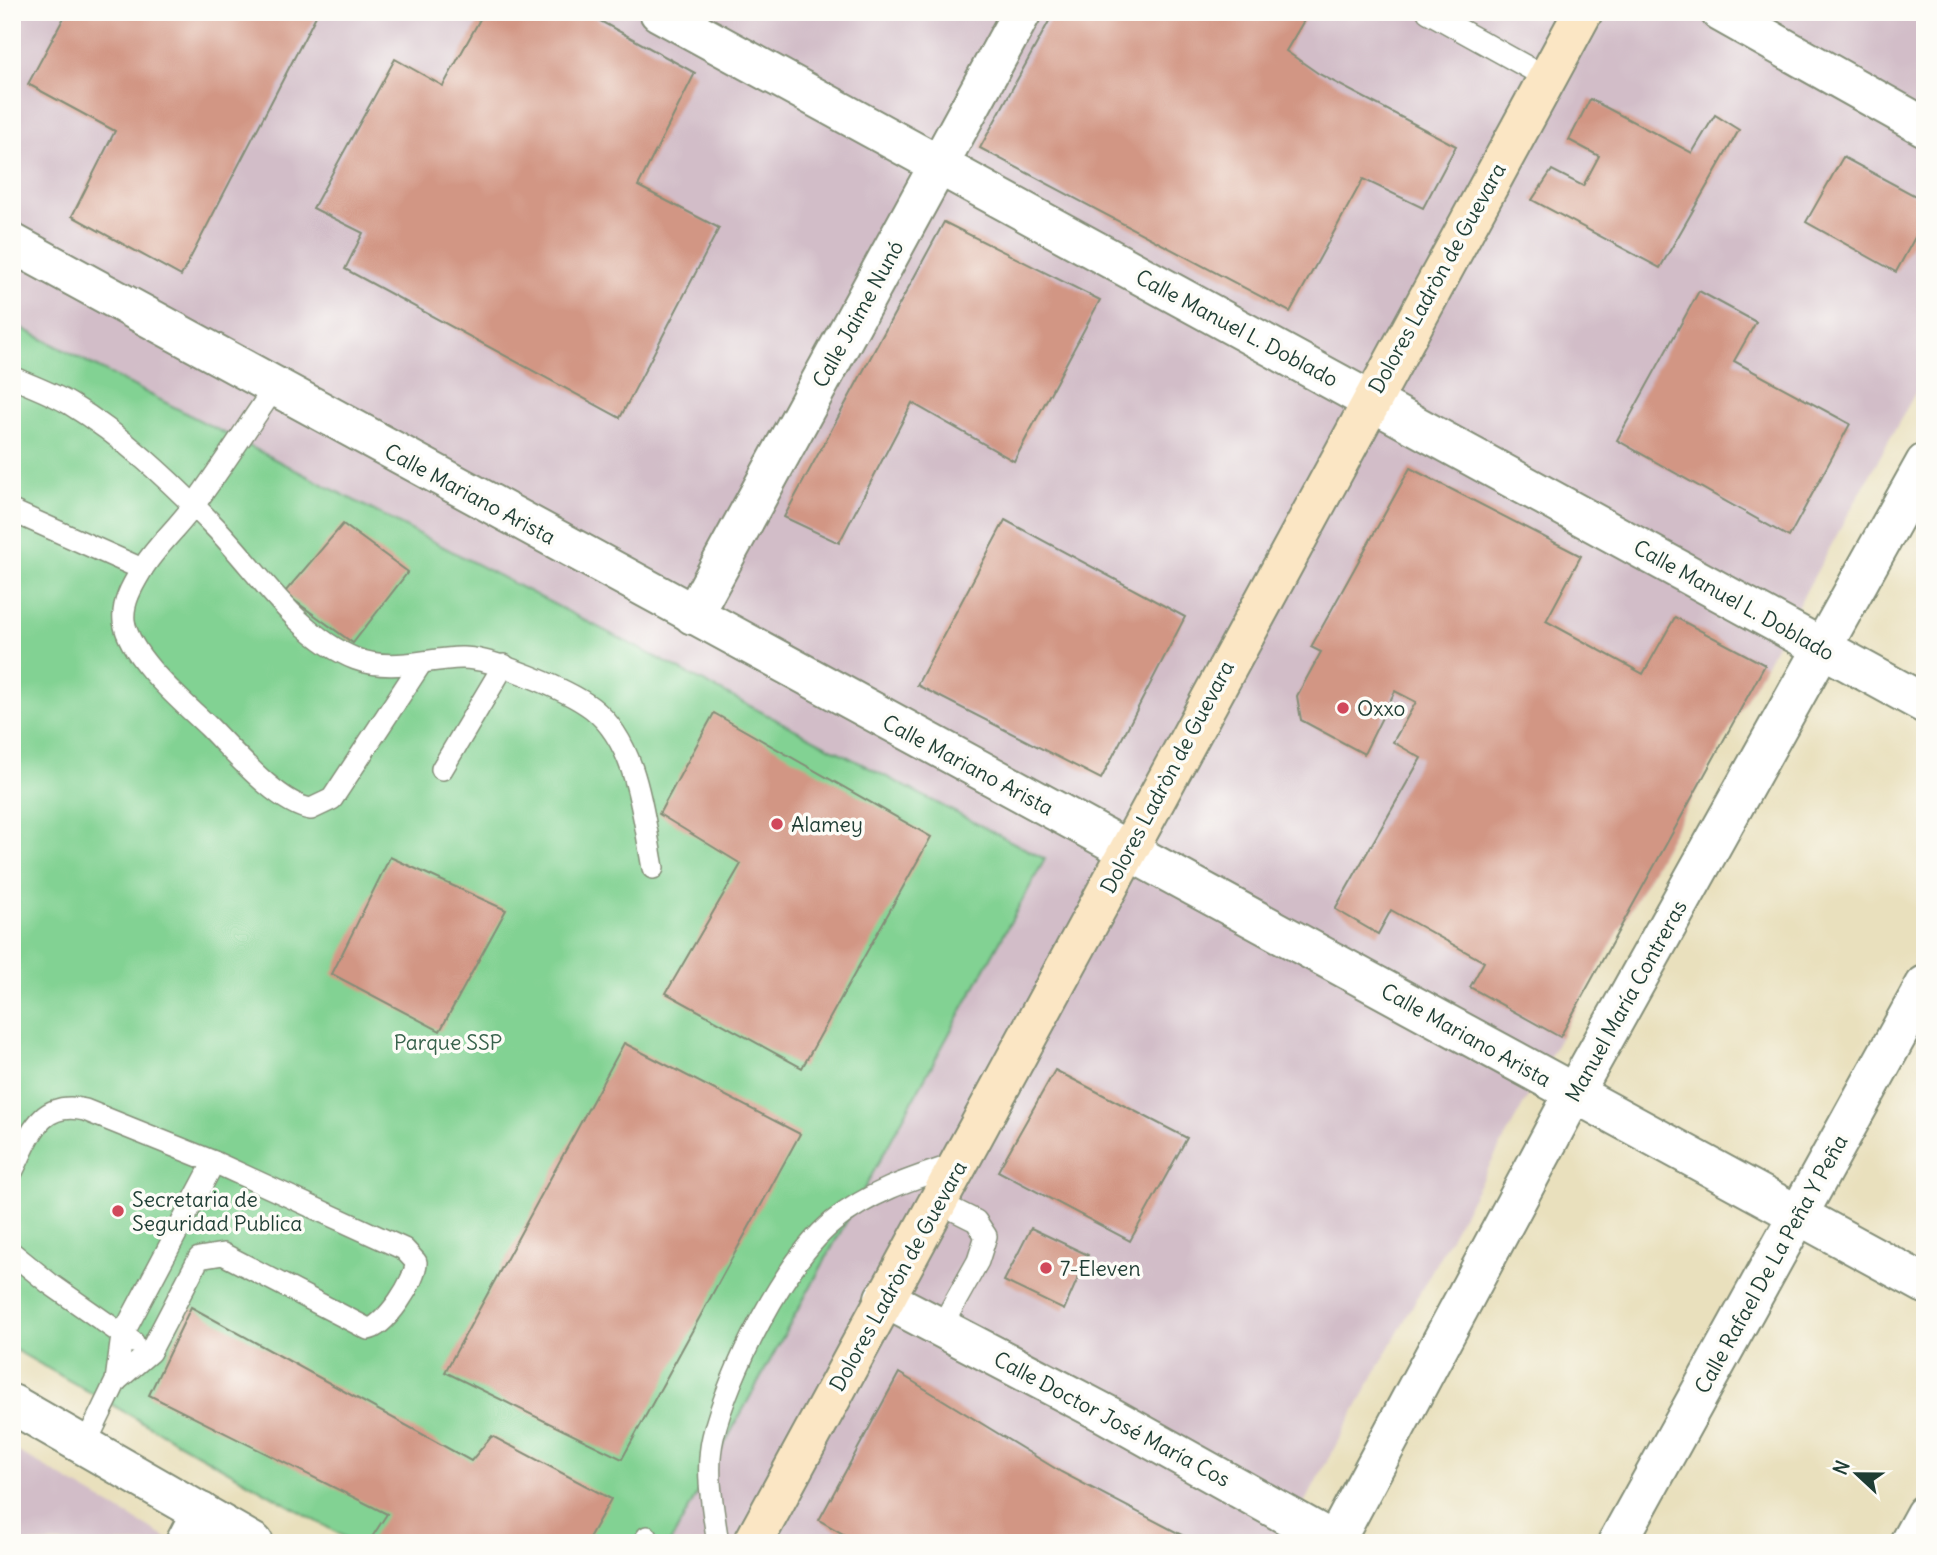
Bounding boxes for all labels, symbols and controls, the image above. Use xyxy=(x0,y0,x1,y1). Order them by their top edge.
street label: Dolores Ladròn de Guevara xyxy=(1362,158,1512,398)
street label: Calle Jaime Nunó xyxy=(806,236,910,392)
street label: Calle Manuel L. Doblado xyxy=(1131,263,1343,393)
street label: Calle Mariano Arista xyxy=(380,438,560,550)
street label: Calle Manuel L. Doblado xyxy=(1629,534,1839,666)
street label: Dolores Ladròn de Guevara xyxy=(1094,656,1240,898)
place label: Oxxo xyxy=(1357,695,1405,722)
marker: Oxxo xyxy=(1335,700,1351,716)
street label: Calle Mariano Arista xyxy=(878,709,1058,821)
place label: Alamey xyxy=(791,811,863,838)
marker: Alamey xyxy=(769,816,785,832)
street label: Manuel María Contreras xyxy=(1559,895,1693,1107)
street label: Calle Mariano Arista xyxy=(1376,977,1556,1093)
park label: Parque SSP xyxy=(394,1029,502,1056)
street label: Calle Rafael De La Peña Y Peña xyxy=(1688,1130,1854,1398)
street label: Dolores Ladròn de Guevara xyxy=(823,1156,973,1396)
place label: Secretaria de Seguridad Publica xyxy=(132,1186,302,1237)
marker: Secretaria de Seguridad Publica xyxy=(110,1203,126,1219)
place label: 7-Eleven xyxy=(1060,1255,1141,1282)
marker: 7-Eleven xyxy=(1038,1260,1054,1276)
street label: Calle Doctor José María Cos xyxy=(989,1345,1235,1493)
north arrow xyxy=(1822,1440,1892,1510)
text: N xyxy=(1828,1457,1855,1478)

